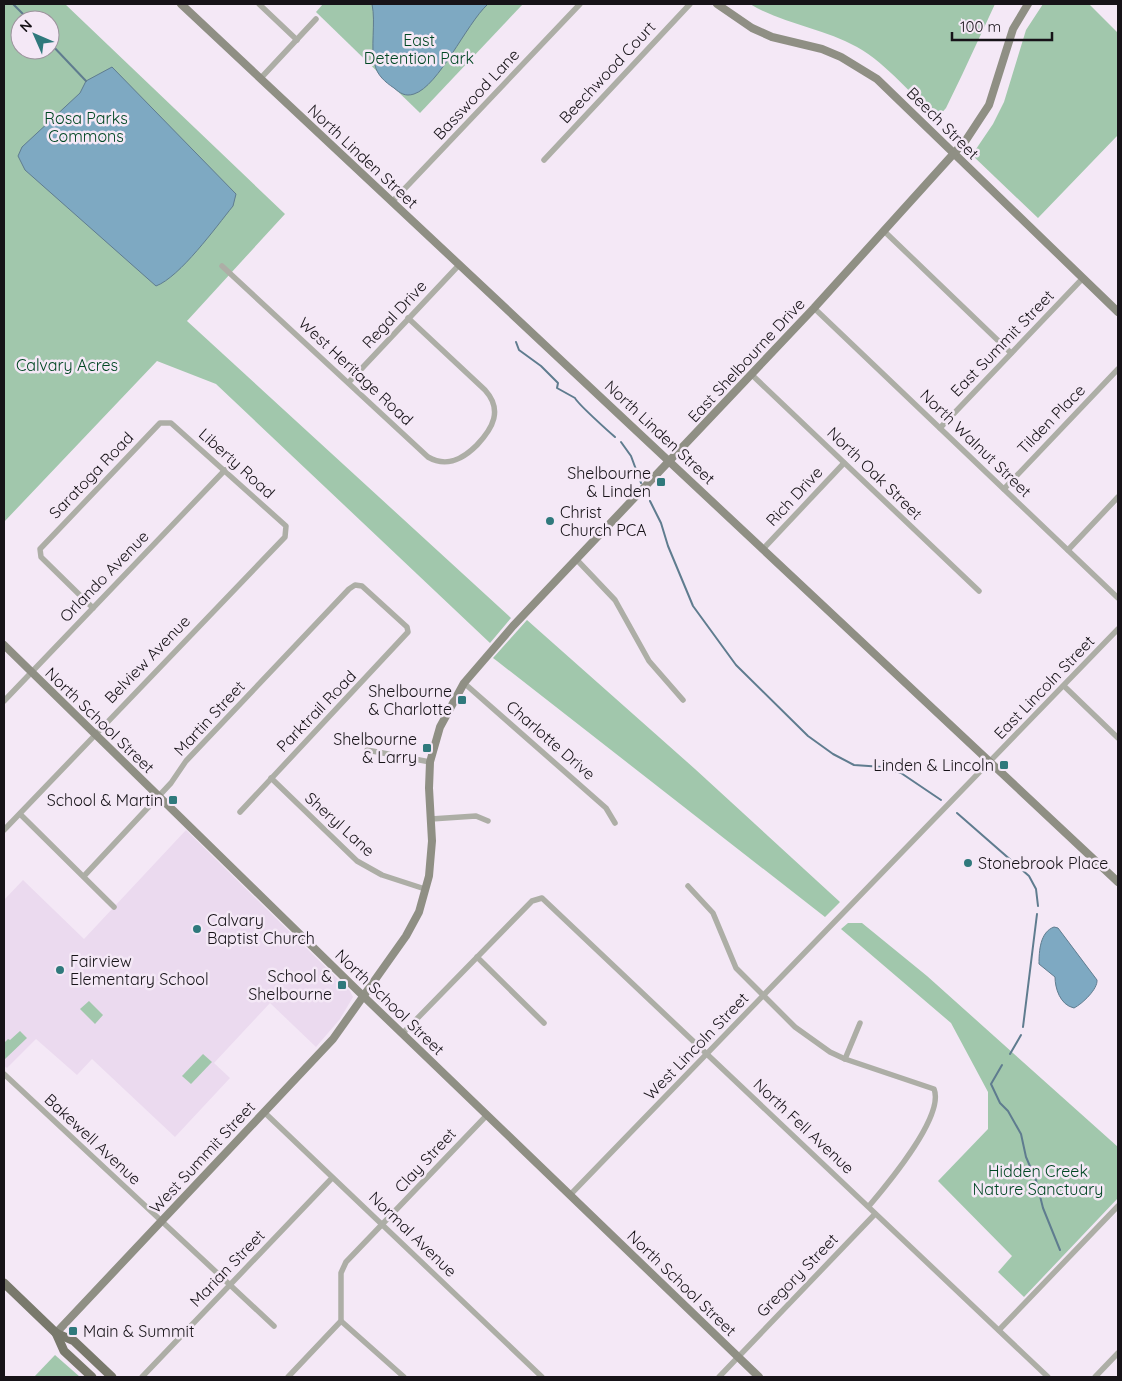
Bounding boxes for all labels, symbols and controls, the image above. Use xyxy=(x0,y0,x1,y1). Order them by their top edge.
north arrow xyxy=(10,10,60,60)
scale bar xyxy=(952,10,1052,42)
text: N xyxy=(16,16,36,36)
street label: Beechwood Court xyxy=(555,17,659,127)
text: 100 m xyxy=(960,17,1001,36)
park label: East Detention Park xyxy=(364,30,474,68)
street label: Basswood Lane xyxy=(429,44,523,144)
street label: Beech Street xyxy=(903,83,983,163)
street label: North Linden Street xyxy=(304,100,422,212)
park label: Rosa Parks Commons xyxy=(44,108,128,146)
street label: Regal Drive xyxy=(357,276,431,352)
street label: East Summit Street xyxy=(946,286,1058,400)
street label: East Shelbourne Drive xyxy=(683,294,809,426)
street label: West Heritage Road xyxy=(294,313,418,429)
park label: Calvary Acres xyxy=(16,355,118,375)
street label: North Linden Street xyxy=(601,376,719,488)
street label: Tilden Place xyxy=(1013,380,1089,458)
street label: North Walnut Street xyxy=(916,385,1036,501)
street label: North Oak Street xyxy=(823,422,927,524)
street label: Liberty Road xyxy=(195,424,279,502)
street label: Saratoga Road xyxy=(45,427,137,523)
street label: Rich Drive xyxy=(761,462,827,530)
place label: Shelbourne & Linden xyxy=(567,463,651,501)
marker: Shelbourne & Linden xyxy=(655,476,667,488)
place label: Christ Church PCA xyxy=(560,502,647,540)
marker: Christ Church PCA xyxy=(544,515,556,527)
street label: Orlando Avenue xyxy=(55,526,153,626)
street label: Belview Avenue xyxy=(100,611,194,707)
street label: East Lincoln Street xyxy=(989,631,1099,743)
street label: North School Street xyxy=(41,663,159,777)
street label: Parktrail Road xyxy=(272,666,360,756)
street label: Martin Street xyxy=(169,676,249,760)
place label: Shelbourne & Charlotte xyxy=(368,681,452,719)
marker: Shelbourne & Charlotte xyxy=(456,694,468,706)
street label: Charlotte Drive xyxy=(502,696,600,784)
place label: Shelbourne & Larry xyxy=(333,729,417,767)
marker: Shelbourne & Larry xyxy=(421,742,433,754)
place label: Linden & Lincoln xyxy=(873,755,994,775)
marker: Linden & Lincoln xyxy=(998,759,1010,771)
street label: Sheryl Lane xyxy=(301,787,379,861)
place label: School & Martin xyxy=(47,790,163,810)
marker: School & Martin xyxy=(167,794,179,806)
place label: Stonebrook Place xyxy=(978,853,1108,873)
marker: Stonebrook Place xyxy=(962,857,974,869)
place label: Calvary Baptist Church xyxy=(207,910,315,948)
marker: Calvary Baptist Church xyxy=(191,923,203,935)
street label: North School Street xyxy=(331,945,449,1059)
place label: Fairview Elementary School xyxy=(70,951,209,989)
marker: Fairview Elementary School xyxy=(54,964,66,976)
place label: School & Shelbourne xyxy=(248,966,332,1004)
marker: School & Shelbourne xyxy=(336,979,348,991)
street label: West Lincoln Street xyxy=(640,988,752,1104)
street label: North Fell Avenue xyxy=(749,1074,859,1178)
street label: Bakewell Avenue xyxy=(41,1089,145,1189)
street label: West Summit Street xyxy=(145,1097,259,1217)
street label: Clay Street xyxy=(390,1124,460,1196)
park label: Hidden Creek Nature Sanctuary xyxy=(973,1161,1103,1199)
street label: Normal Avenue xyxy=(365,1187,461,1281)
street label: Marian Street xyxy=(185,1225,269,1311)
street label: North School Street xyxy=(623,1226,741,1340)
street label: Gregory Street xyxy=(752,1229,842,1321)
place label: Main & Summit xyxy=(83,1321,194,1341)
marker: Main & Summit xyxy=(67,1325,79,1337)

